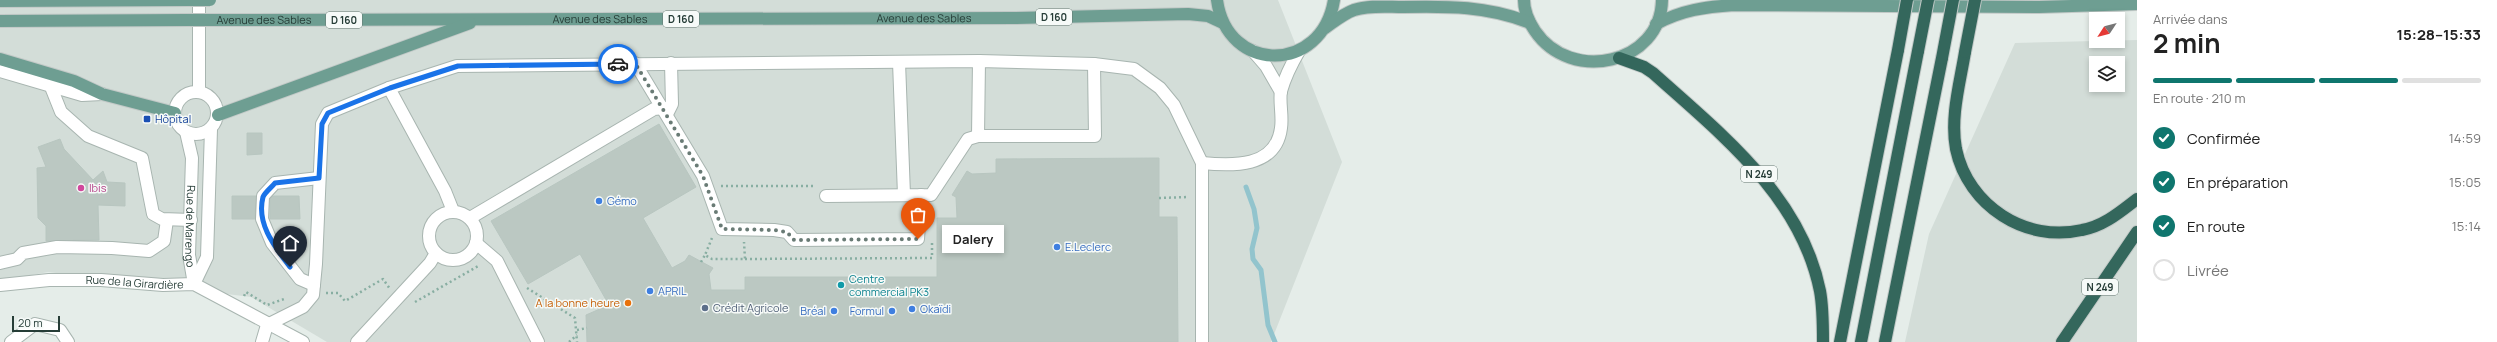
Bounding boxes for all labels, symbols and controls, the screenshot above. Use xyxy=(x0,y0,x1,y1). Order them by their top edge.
road number: D 160 xyxy=(1036,9,1072,25)
street label: Avenue des Sables xyxy=(876,10,972,25)
text: Arrivée dans xyxy=(2153,10,2228,28)
street label: Avenue des Sables xyxy=(552,11,648,26)
road number: D 160 xyxy=(663,11,699,27)
street label: Avenue des Sables xyxy=(216,12,312,27)
road number: D 160 xyxy=(326,12,362,28)
north arrow xyxy=(2089,12,2125,48)
map controls xyxy=(2089,12,2125,92)
text: 15:28–15:33 xyxy=(2396,24,2481,45)
text: 2 min xyxy=(2153,25,2221,61)
courier xyxy=(598,44,638,84)
icon: car xyxy=(607,53,629,75)
button: layers xyxy=(2089,56,2125,92)
text: En route · 210 m xyxy=(2153,89,2245,107)
place label: Hôpital xyxy=(155,111,191,126)
marker: Hôpital xyxy=(142,114,152,124)
icon: check xyxy=(2153,127,2175,149)
text: Confirmée xyxy=(2187,128,2260,149)
text: 14:59 xyxy=(2449,129,2481,147)
road number: N 249 xyxy=(1741,166,1777,182)
icon: check xyxy=(2153,171,2175,193)
text: En préparation xyxy=(2187,172,2288,193)
text: 15:05 xyxy=(2449,173,2481,191)
place label: Ibis xyxy=(89,180,107,195)
marker: Ibis xyxy=(76,183,86,193)
street label: Rue de Marengo xyxy=(182,185,199,269)
place label: Gémo xyxy=(607,193,637,208)
marker: Gémo xyxy=(594,196,604,206)
pin xyxy=(901,198,935,239)
icon: bag xyxy=(907,204,929,226)
icon: check xyxy=(2153,215,2175,237)
text: En route xyxy=(2187,216,2245,237)
text: 15:14 xyxy=(2452,217,2481,235)
callout: Dalery xyxy=(942,225,1004,253)
pin xyxy=(273,226,307,267)
text: Dalery xyxy=(953,230,993,248)
icon: home xyxy=(279,232,301,254)
place label: E.Leclerc xyxy=(1065,239,1111,254)
marker: E.Leclerc xyxy=(1052,242,1062,252)
text: Livrée xyxy=(2187,260,2229,281)
place label: Centre commercial PK3 xyxy=(849,271,929,299)
street label: Rue de la Girardière xyxy=(86,272,184,292)
road number: N 249 xyxy=(2082,279,2118,295)
marker: Centre commercial PK3 xyxy=(836,280,846,290)
place label: APRIL xyxy=(658,283,687,298)
marker: APRIL xyxy=(645,286,655,296)
place label: A la bonne heure xyxy=(535,295,621,310)
marker: A la bonne heure xyxy=(623,298,633,308)
place label: Crédit Agricole xyxy=(713,300,789,315)
place label: Okaïdi xyxy=(920,301,951,316)
marker: Crédit Agricole xyxy=(700,303,710,313)
place label: Bréal xyxy=(800,303,826,318)
place label: Formul xyxy=(850,303,884,318)
marker: Okaïdi xyxy=(907,304,917,314)
marker: Bréal xyxy=(829,306,839,316)
marker: Formul xyxy=(887,306,897,316)
scale bar xyxy=(12,314,60,333)
text: 20 m xyxy=(18,315,43,330)

